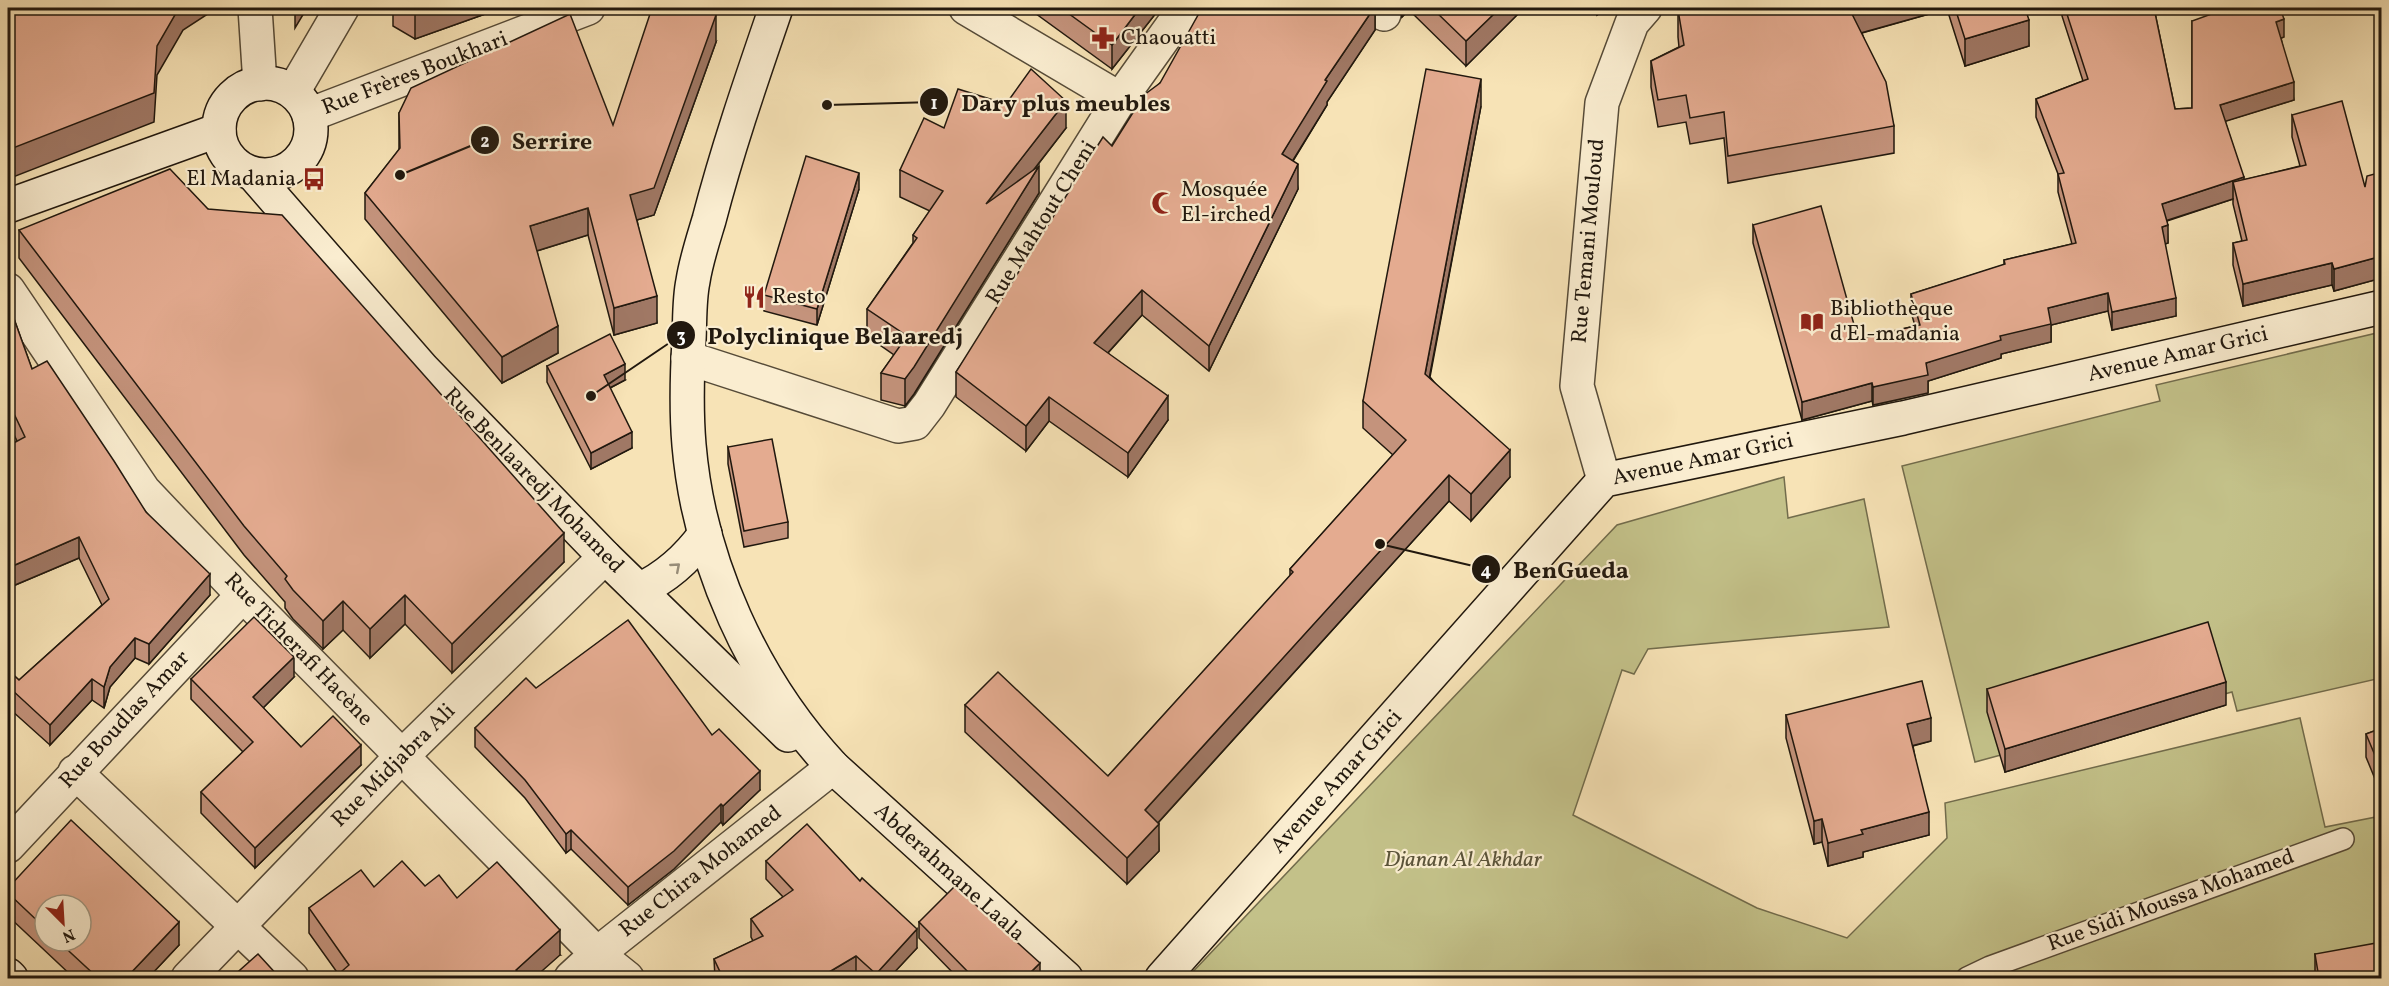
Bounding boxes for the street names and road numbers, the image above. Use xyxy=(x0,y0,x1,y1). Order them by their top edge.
street label: Rue Frères Boukhari xyxy=(318,24,512,124)
street label: Rue Mahtout Cheni xyxy=(979,135,1105,311)
street label: Rue Temani Mouloud xyxy=(1565,137,1613,345)
street label: Avenue Amar Grici xyxy=(2085,319,2271,391)
street label: Rue Benlaaredj Mohamed xyxy=(435,381,631,581)
street label: Avenue Amar Grici xyxy=(1610,426,1796,494)
street label: Rue Ticherafi Hacène xyxy=(216,566,380,734)
street label: Rue Boudlas Amar xyxy=(53,644,197,796)
street label: Rue Midjabra Ali xyxy=(325,697,463,835)
street label: Avenue Amar Grici xyxy=(1264,703,1410,861)
street label: Abderahmane Laala xyxy=(867,797,1031,949)
street label: Rue Chira Mohamed xyxy=(613,799,789,945)
street label: Rue Sidi Moussa Mohamed xyxy=(2043,842,2299,960)

